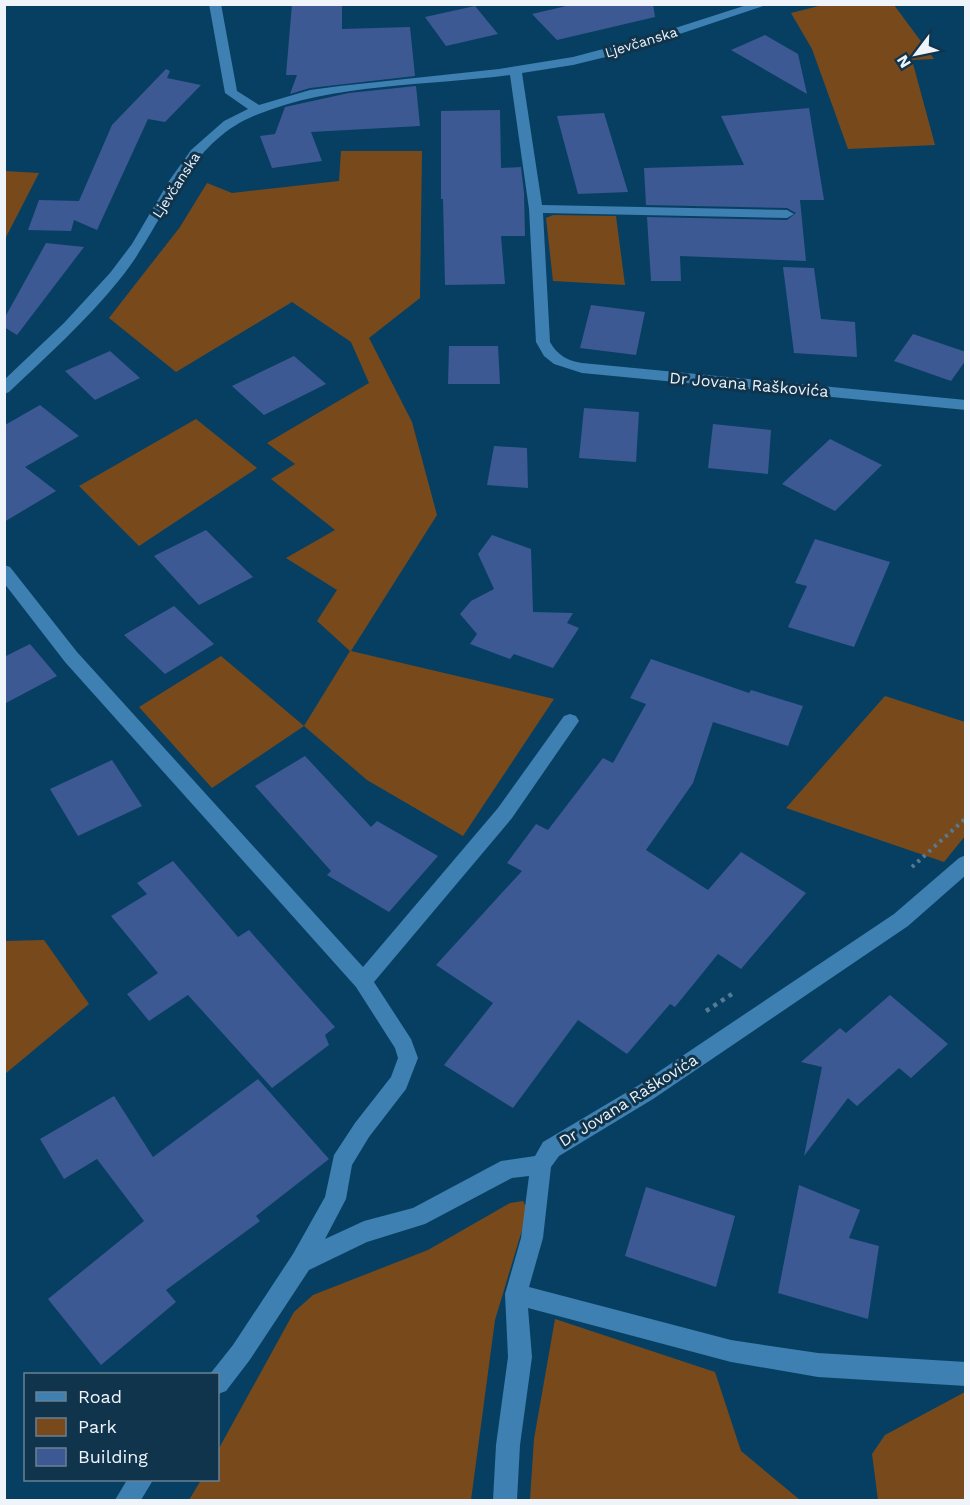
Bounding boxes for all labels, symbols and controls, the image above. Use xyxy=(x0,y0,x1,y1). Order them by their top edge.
street label: Ljevčanska xyxy=(603,23,679,61)
north arrow xyxy=(886,24,946,84)
text: N xyxy=(893,52,915,72)
street label: Ljevčanska xyxy=(149,149,203,221)
street label: Dr Jovana Raškovića xyxy=(669,368,829,401)
street label: Dr Jovana Raškovića xyxy=(556,1050,701,1151)
legend xyxy=(24,1373,219,1481)
text: Road xyxy=(78,1386,122,1407)
text: Park xyxy=(78,1416,117,1437)
text: Building xyxy=(78,1446,148,1467)

